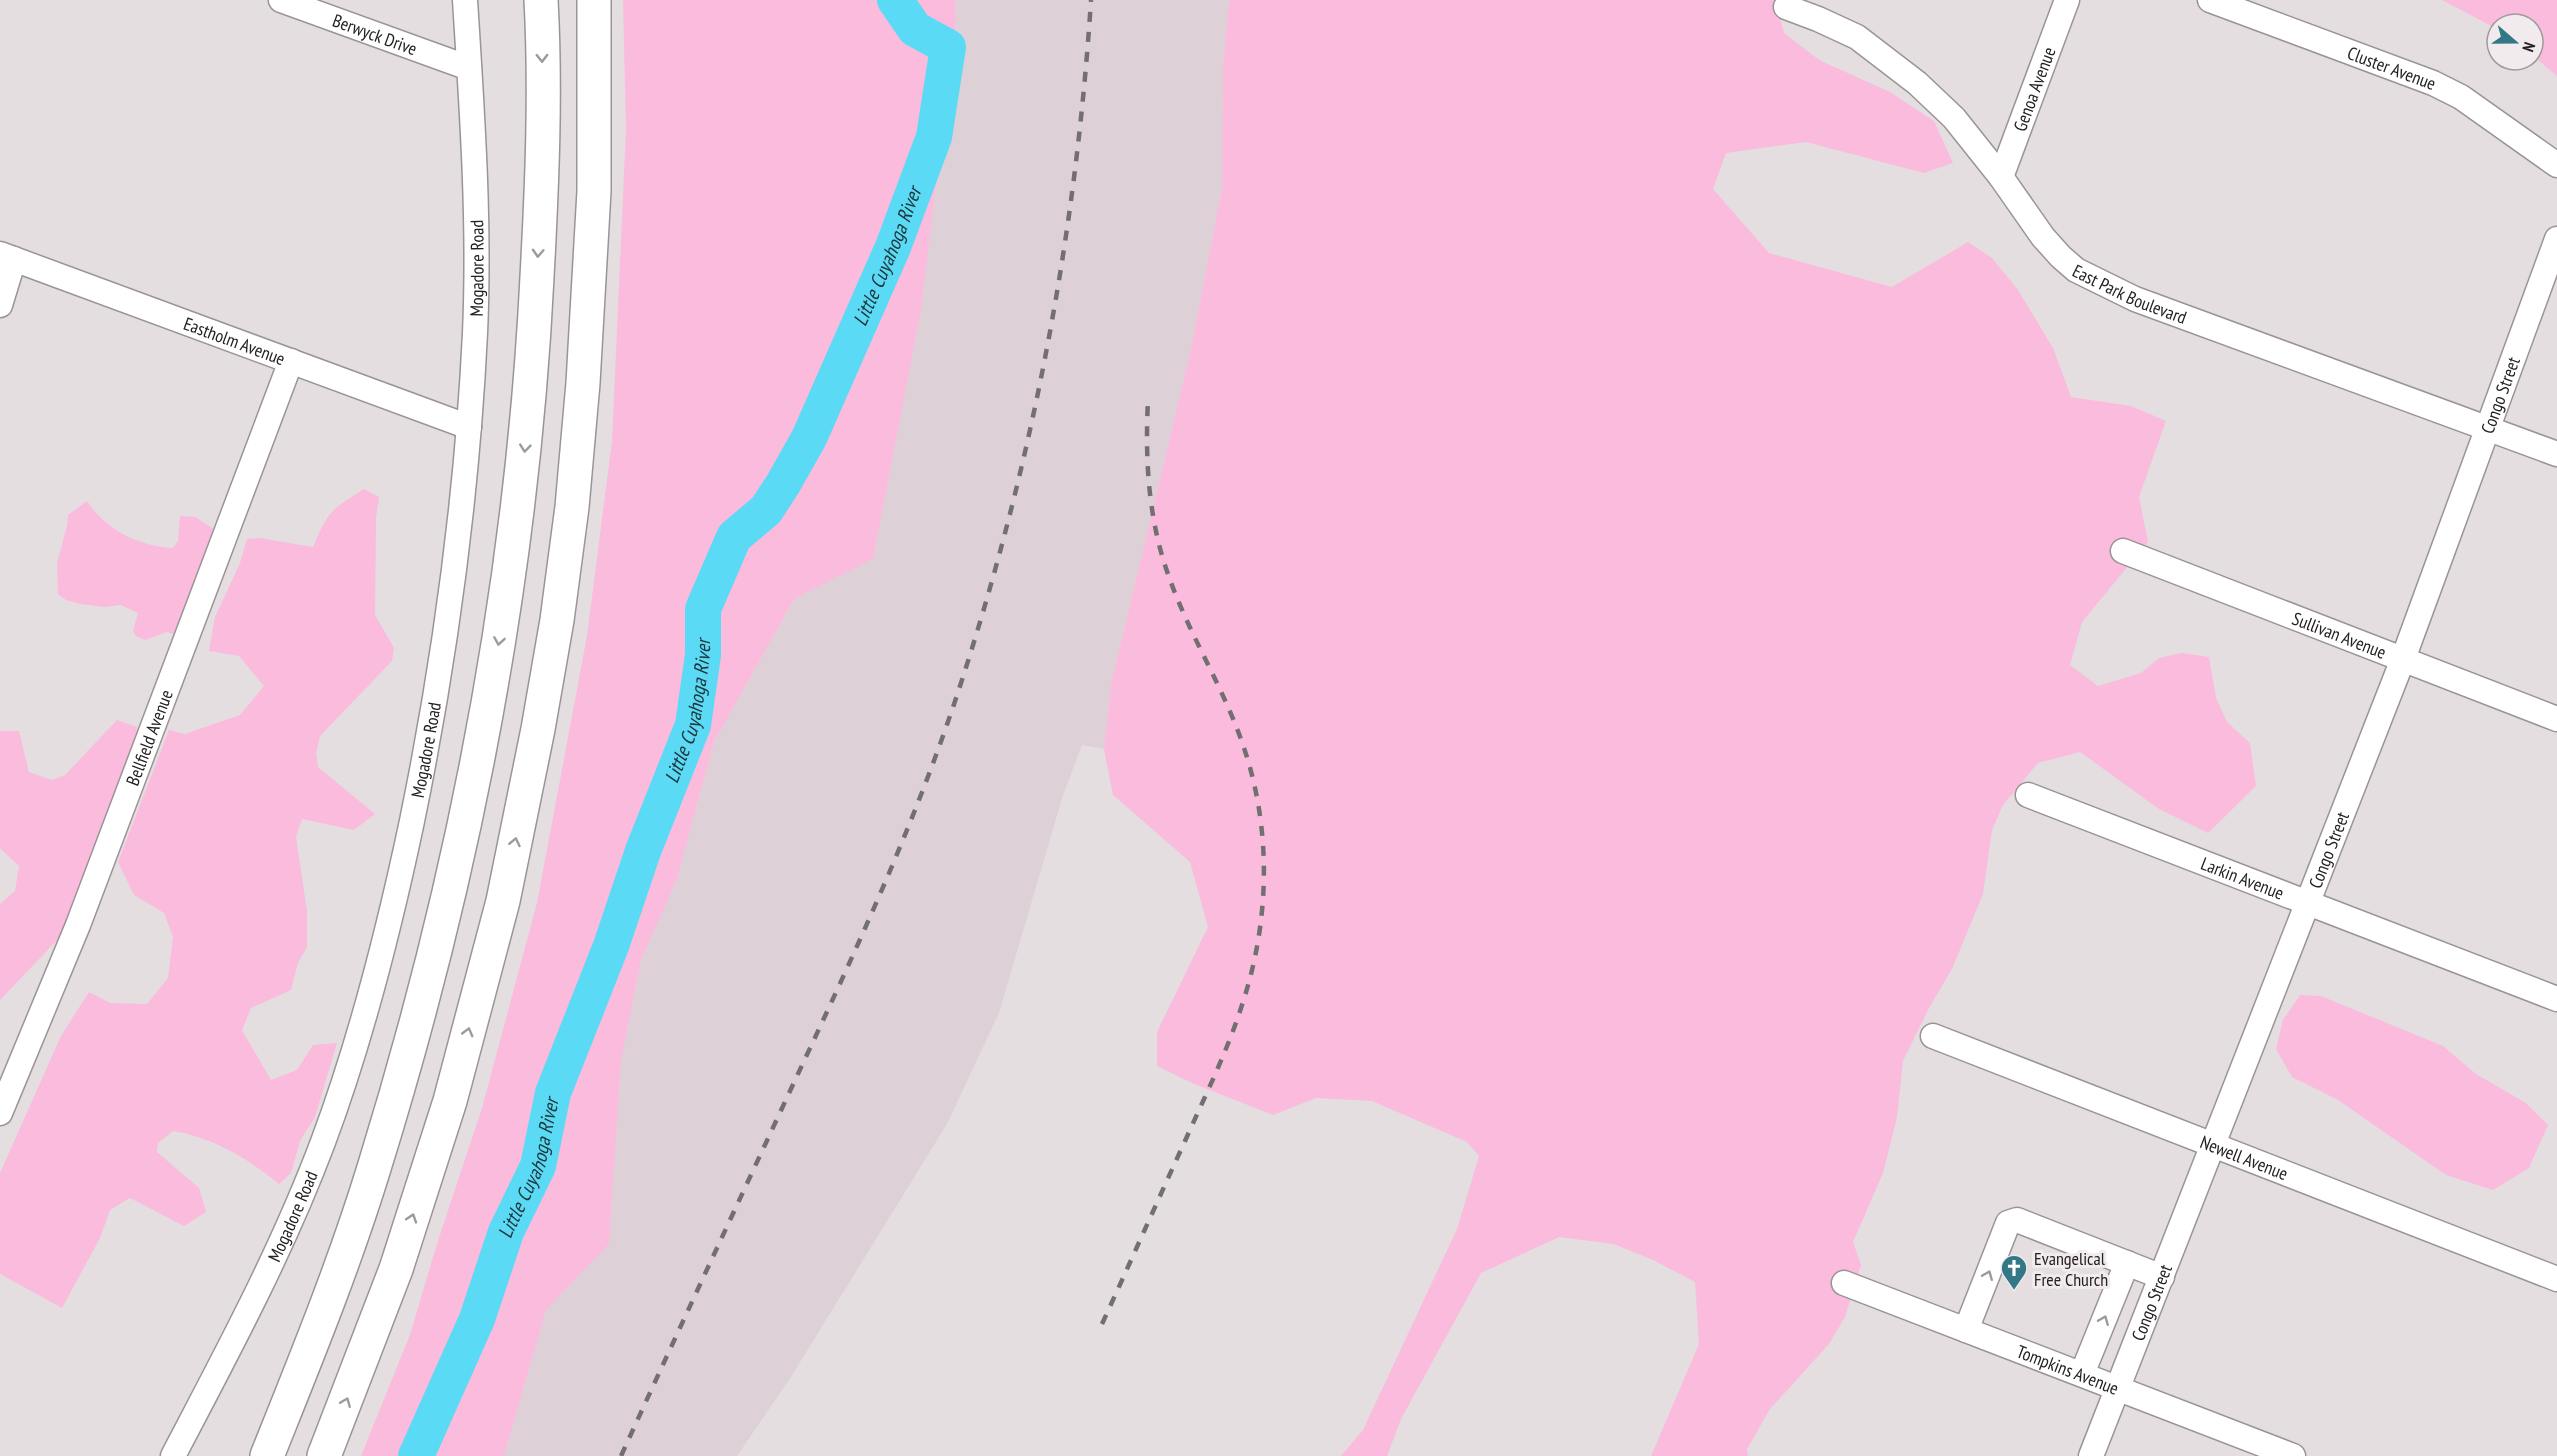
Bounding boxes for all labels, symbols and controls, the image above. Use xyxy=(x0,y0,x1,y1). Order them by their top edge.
street label: Berwyck Drive xyxy=(330,8,420,60)
north arrow xyxy=(2485,12,2545,72)
text: N xyxy=(2518,40,2540,55)
street label: Cluster Avenue xyxy=(2344,41,2439,95)
street label: Genoa Avenue xyxy=(2008,44,2060,134)
one-way arrow xyxy=(536,54,548,63)
water label: Little Cuyahoga River xyxy=(847,181,928,330)
street label: Mogadore Road xyxy=(464,220,488,317)
one-way arrow xyxy=(532,249,545,258)
street label: East Park Boulevard xyxy=(2069,259,2190,329)
street label: Eastholm Avenue xyxy=(181,311,288,370)
street label: Congo Street xyxy=(2475,353,2524,437)
one-way arrow xyxy=(519,443,532,452)
street label: Sullivan Avenue xyxy=(2289,606,2390,663)
one-way arrow xyxy=(494,637,506,646)
water label: Little Cuyahoga River xyxy=(658,637,717,787)
street label: Bellfield Avenue xyxy=(120,686,177,789)
street label: Mogadore Road xyxy=(405,700,446,800)
street label: Congo Street xyxy=(2303,808,2354,891)
one-way arrow xyxy=(508,838,521,848)
street label: Larkin Avenue xyxy=(2198,851,2287,904)
one-way arrow xyxy=(461,1027,473,1038)
water label: Little Cuyahoga River xyxy=(492,1093,565,1241)
street label: Newell Avenue xyxy=(2197,1130,2291,1185)
street label: Mogadore Road xyxy=(262,1167,322,1265)
one-way arrow xyxy=(405,1213,417,1224)
place label: Evangelical Free Church xyxy=(2034,1247,2108,1291)
church icon: Evangelical Free Church xyxy=(1999,1253,2029,1291)
street label: Congo Street xyxy=(2126,1261,2176,1344)
one-way arrow xyxy=(1980,1271,1993,1281)
one-way arrow xyxy=(2097,1315,2109,1326)
street label: Tompkins Avenue xyxy=(2014,1339,2122,1399)
one-way arrow xyxy=(338,1397,351,1407)

